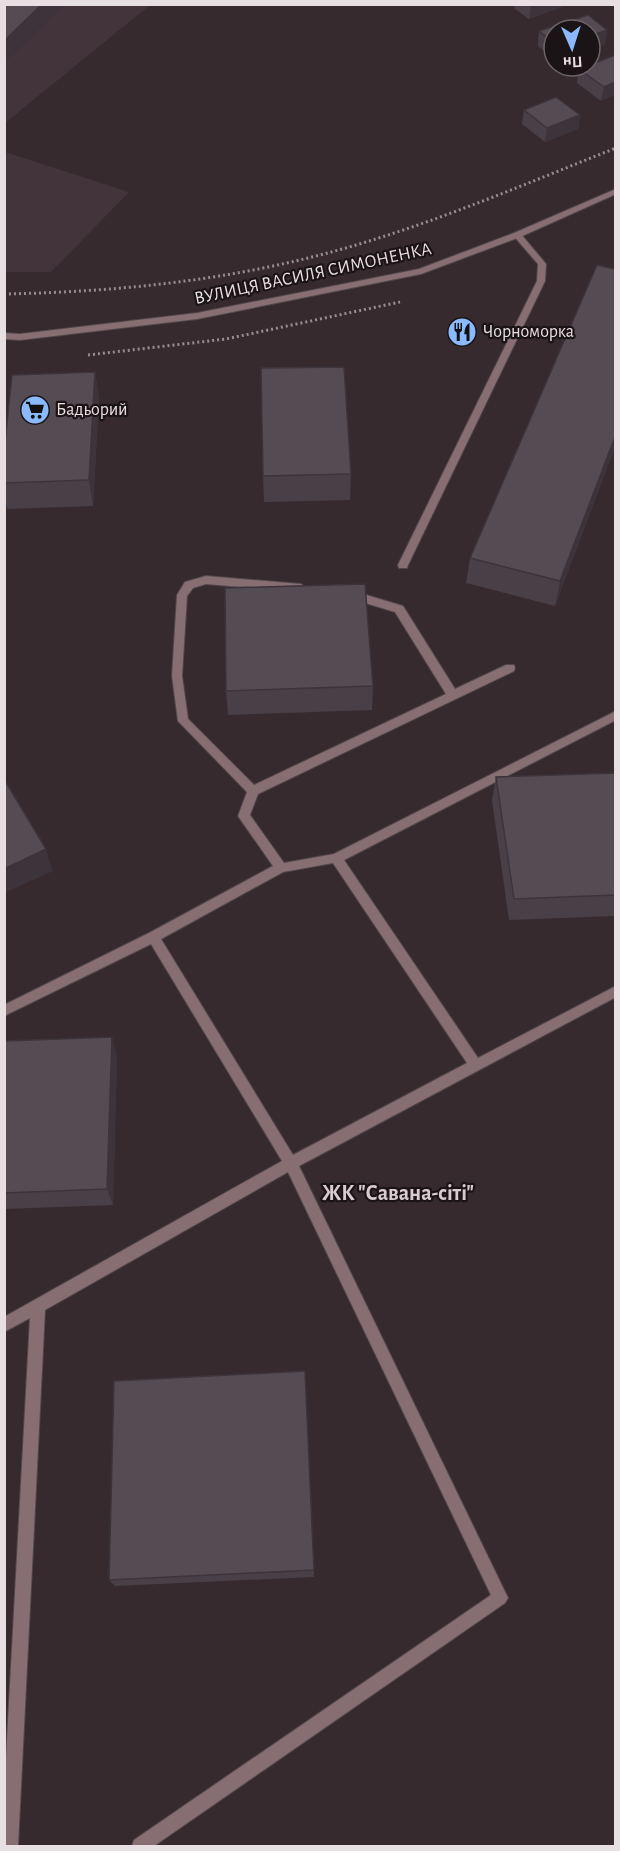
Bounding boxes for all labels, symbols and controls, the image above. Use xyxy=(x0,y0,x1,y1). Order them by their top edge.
north arrow xyxy=(542,18,602,78)
text: Пн xyxy=(563,53,583,70)
street label: ВУЛИЦЯ ВАСИЛЯ СИМОНЕНКА xyxy=(193,240,434,308)
restaurant icon: Чорноморка xyxy=(446,316,478,348)
place label: Чорноморка xyxy=(483,323,574,341)
supermarket icon: Бадьорий xyxy=(19,394,51,426)
place label: Бадьорий xyxy=(56,401,128,419)
district label: ЖК "Савана-сіті" xyxy=(322,1182,474,1204)

